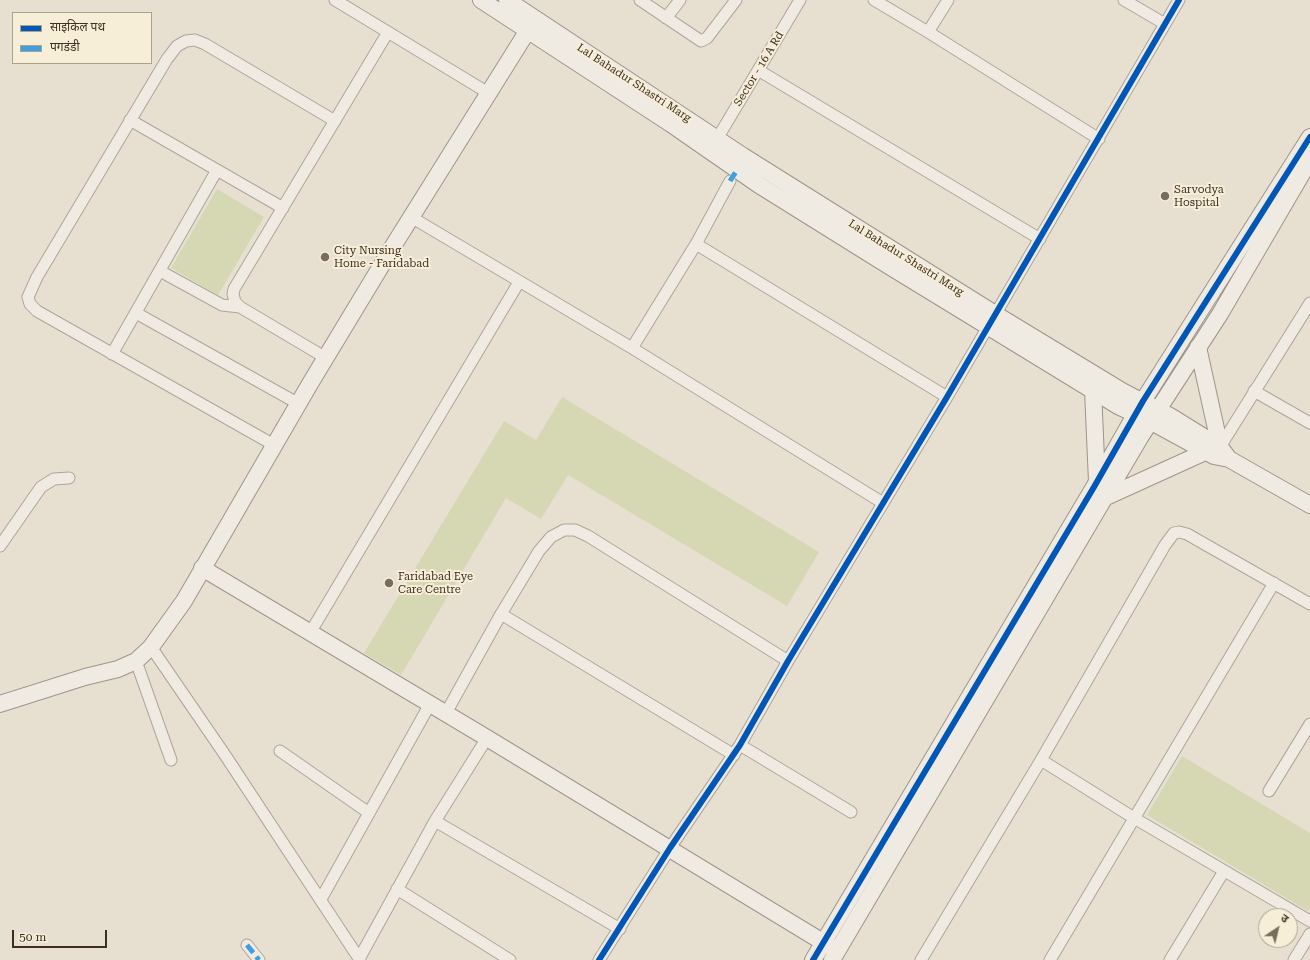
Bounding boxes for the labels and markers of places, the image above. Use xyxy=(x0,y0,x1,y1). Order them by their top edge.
place label: Sarvodya Hospital xyxy=(1174,183,1224,209)
marker: Sarvodya Hospital xyxy=(1159,190,1171,202)
place label: City Nursing Home - Faridabad xyxy=(334,244,429,270)
marker: City Nursing Home - Faridabad xyxy=(319,251,331,263)
place label: Faridabad Eye Care Centre xyxy=(398,570,473,596)
marker: Faridabad Eye Care Centre xyxy=(383,577,395,589)

